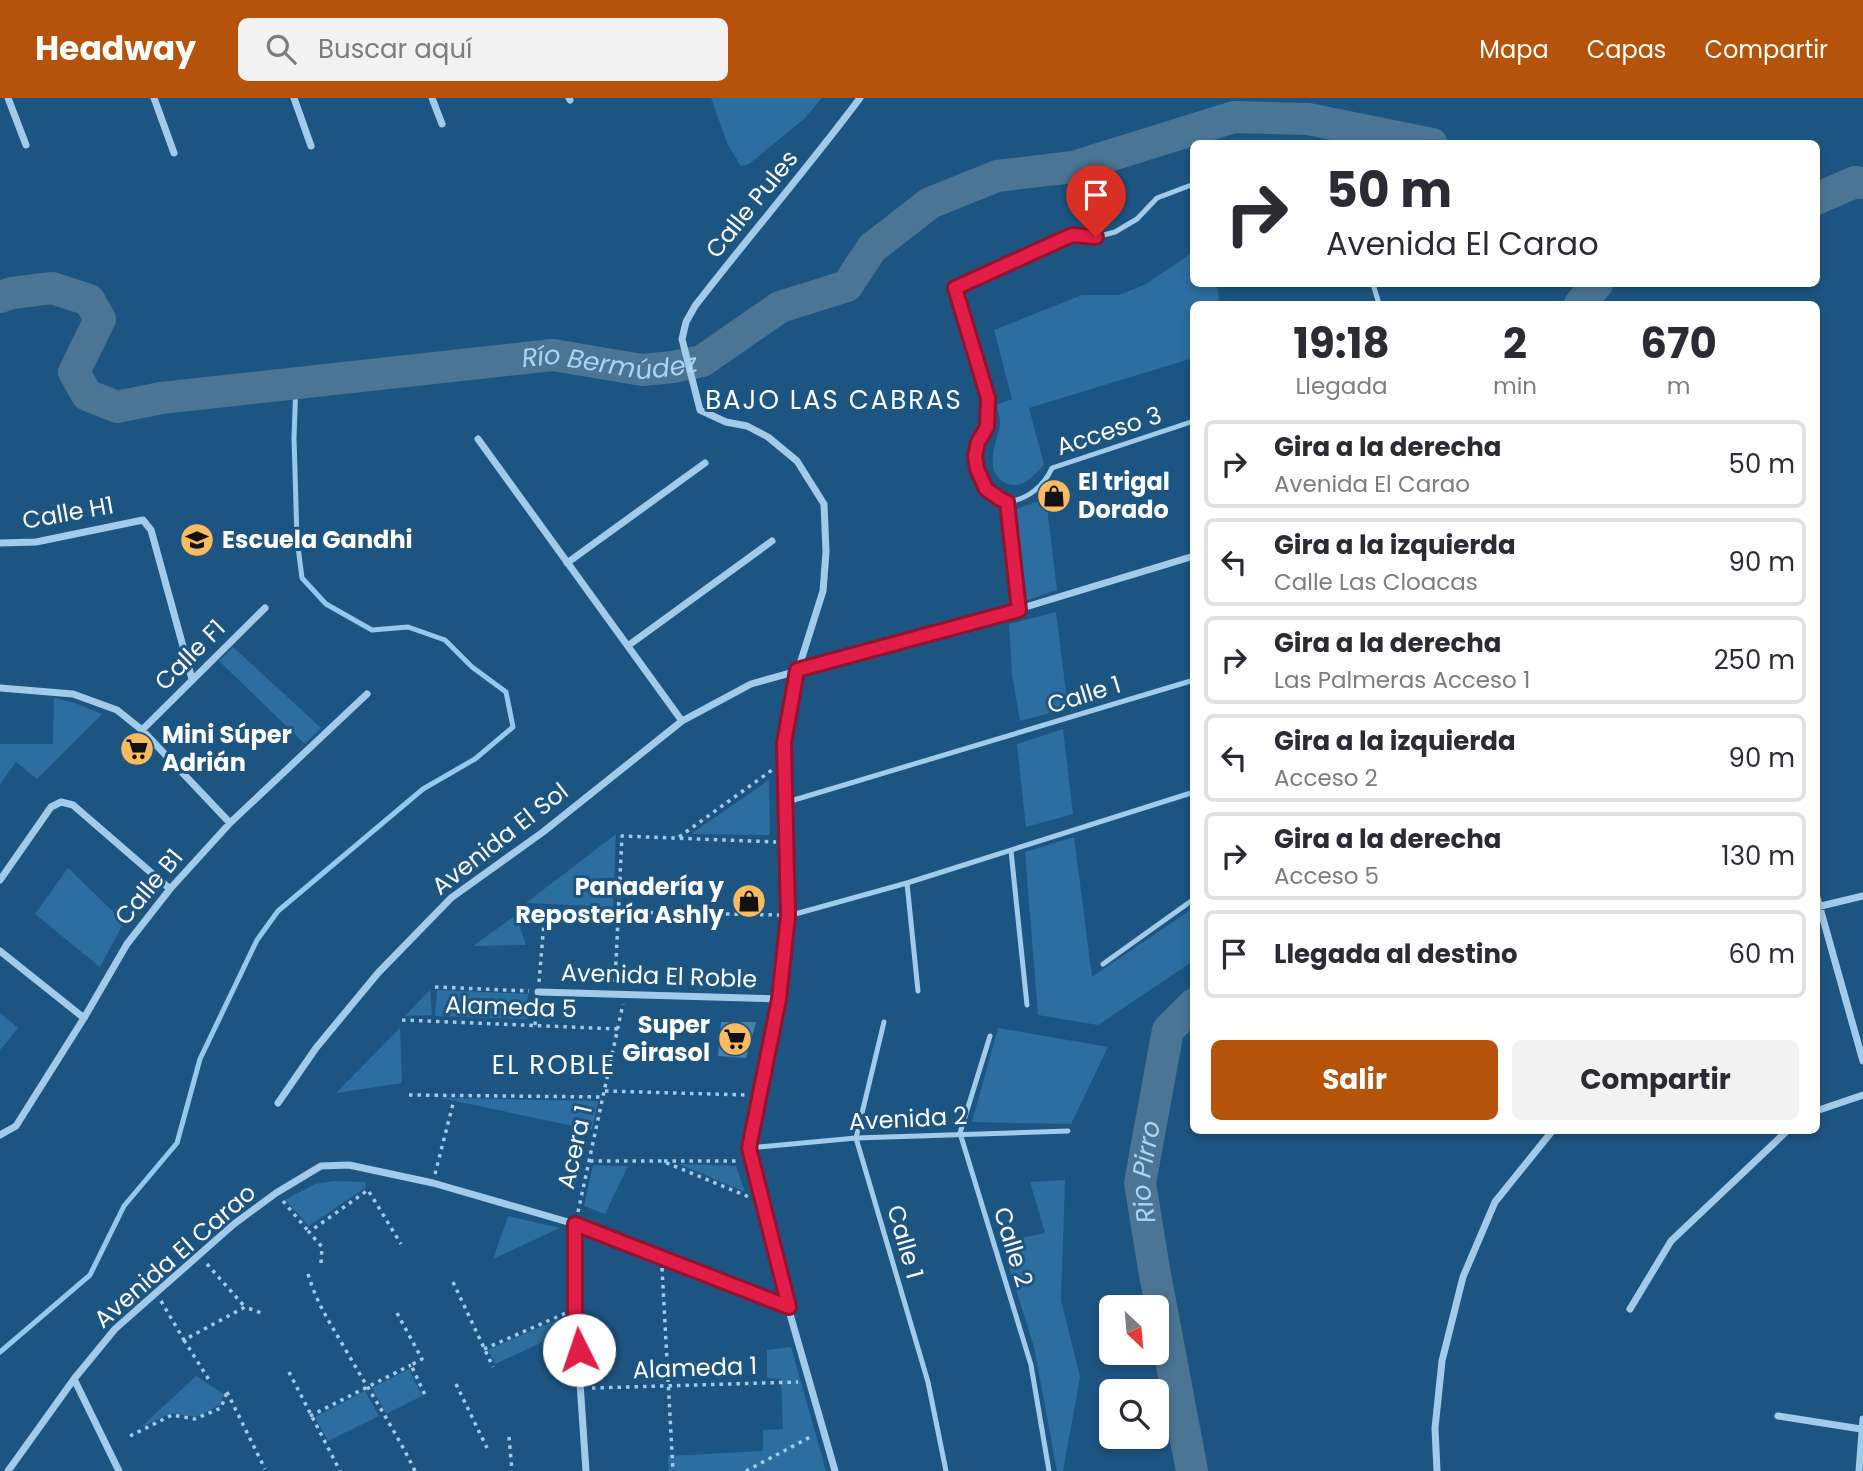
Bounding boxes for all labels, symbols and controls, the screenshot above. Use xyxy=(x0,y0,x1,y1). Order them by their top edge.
search box xyxy=(238,18,728,81)
text: Headway xyxy=(35,25,196,72)
icon: search xyxy=(262,30,300,68)
text: Buscar aquí xyxy=(318,31,472,67)
text: Mapa xyxy=(1479,33,1549,66)
text: Capas xyxy=(1587,33,1666,66)
text: Compartir xyxy=(1704,33,1828,66)
street label: Calle Pules xyxy=(698,143,805,265)
text: 50 m xyxy=(1326,156,1452,224)
pin xyxy=(1066,165,1126,237)
icon: right xyxy=(1211,168,1302,259)
icon: arrive xyxy=(1077,176,1115,214)
text: Avenida El Carao xyxy=(1326,221,1599,266)
text: 19:18 xyxy=(1293,314,1390,373)
text: 2 xyxy=(1503,314,1527,373)
text: 670 xyxy=(1640,314,1717,373)
water label: Río Bermúdez xyxy=(520,336,701,389)
text: Llegada xyxy=(1295,370,1387,402)
text: min xyxy=(1493,370,1537,402)
text: m xyxy=(1667,370,1690,402)
district label: BAJO LAS CABRAS xyxy=(705,382,963,418)
street label: Acceso 3 xyxy=(1052,398,1166,463)
text: Gira a la derecha xyxy=(1274,429,1502,465)
icon: right xyxy=(1215,445,1253,483)
text: 50 m xyxy=(1729,446,1795,482)
place label: El trigal Dorado xyxy=(1078,465,1170,526)
text: Avenida El Carao xyxy=(1274,468,1470,500)
shop icon: El trigal Dorado xyxy=(1035,477,1073,515)
street label: Calle H1 xyxy=(20,488,116,537)
school or university icon: Escuela Gandhi xyxy=(178,521,216,559)
place label: Escuela Gandhi xyxy=(222,523,413,556)
text: Gira a la izquierda xyxy=(1274,527,1516,563)
icon: left xyxy=(1215,543,1253,581)
text: 90 m xyxy=(1729,544,1795,580)
text: Calle Las Cloacas xyxy=(1274,566,1478,598)
street label: Calle F1 xyxy=(147,612,232,697)
text: Gira a la derecha xyxy=(1274,625,1502,661)
icon: right xyxy=(1215,641,1253,679)
text: 250 m xyxy=(1714,642,1795,678)
text: Las Palmeras Acceso 1 xyxy=(1274,664,1530,696)
street label: Calle 1 xyxy=(1043,668,1125,721)
place label: Mini Súper Adrián xyxy=(162,718,292,779)
text: Gira a la izquierda xyxy=(1274,723,1516,759)
supermarket icon: Mini Súper Adrián xyxy=(118,730,156,768)
icon: left xyxy=(1215,739,1253,777)
text: 90 m xyxy=(1729,740,1795,776)
text: Acceso 2 xyxy=(1274,762,1378,794)
street label: Avenida El Sol xyxy=(425,775,575,902)
text: Gira a la derecha xyxy=(1274,821,1502,857)
icon: right xyxy=(1215,837,1253,875)
text: 130 m xyxy=(1721,838,1795,874)
street label: Calle B1 xyxy=(107,842,190,932)
text: Acceso 5 xyxy=(1274,860,1379,892)
place label: Panadería y Repostería Ashly xyxy=(515,870,725,931)
shop icon: Panadería y Repostería Ashly xyxy=(730,882,768,920)
icon: arrive xyxy=(1215,935,1253,973)
text: Llegada al destino xyxy=(1274,936,1518,972)
text: 60 m xyxy=(1728,936,1795,972)
street label: Avenida El Roble xyxy=(560,956,758,995)
street label: Alameda 5 xyxy=(445,988,577,1025)
place label: Super Girasol xyxy=(622,1008,710,1069)
supermarket icon: Super Girasol xyxy=(716,1020,754,1058)
button: Salir xyxy=(1211,1040,1498,1120)
button: Compartir xyxy=(1512,1040,1799,1120)
district label: EL ROBLE xyxy=(492,1047,616,1083)
street label: Avenida 2 xyxy=(848,1099,968,1138)
street label: Acera 1 xyxy=(549,1102,600,1192)
water label: Rio Pirro xyxy=(1122,1117,1169,1226)
street label: Avenida El Carao xyxy=(87,1176,263,1335)
street label: Calle 1 xyxy=(879,1201,932,1283)
street label: Calle 2 xyxy=(986,1203,1041,1291)
north arrow xyxy=(1099,1295,1169,1365)
map controls xyxy=(1099,1295,1169,1449)
position arrow xyxy=(542,1313,616,1387)
street label: Alameda 1 xyxy=(632,1349,758,1386)
button: search xyxy=(1099,1379,1169,1449)

